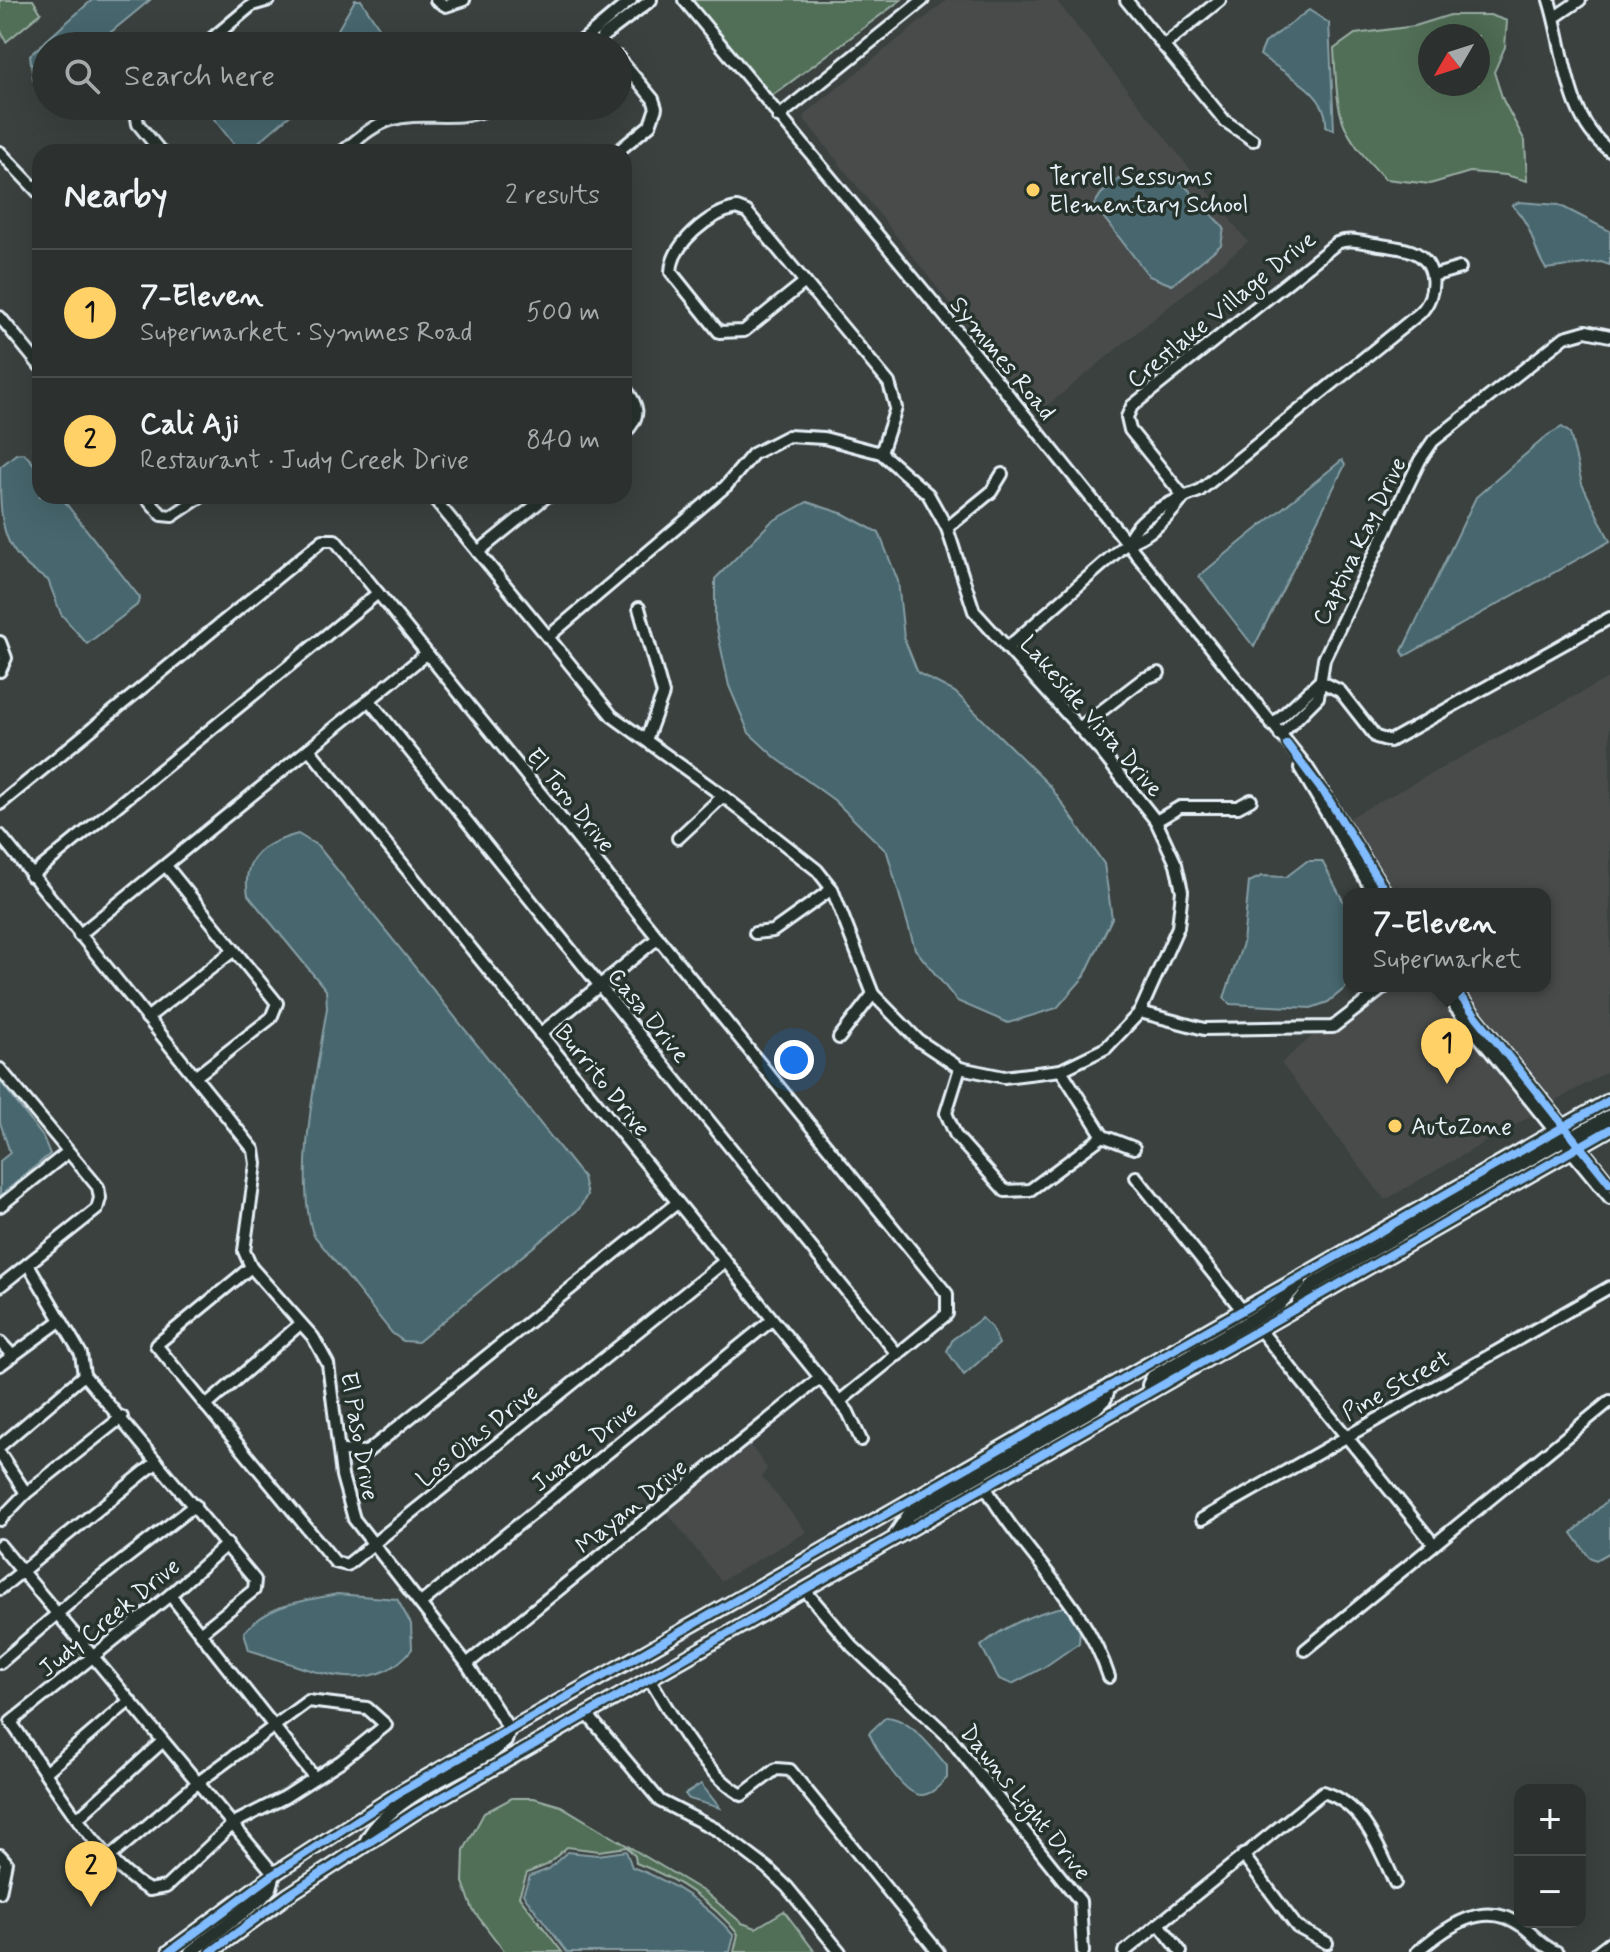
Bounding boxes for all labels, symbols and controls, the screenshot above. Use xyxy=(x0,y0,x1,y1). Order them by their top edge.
north arrow xyxy=(1418,24,1490,96)
search box xyxy=(32,32,632,120)
icon: search xyxy=(60,54,104,98)
text: Search here xyxy=(124,57,275,96)
place label: Terrell Sessums Elementary School xyxy=(1049,162,1248,221)
text: Nearby xyxy=(64,174,168,219)
text: 2 results xyxy=(505,179,600,213)
marker: Terrell Sessums Elementary School xyxy=(1024,181,1042,199)
street label: Crestlake Village Drive xyxy=(1121,224,1324,398)
text: 7-Eleven xyxy=(140,277,263,316)
street label: Symmes Road xyxy=(942,290,1062,428)
text: 1 xyxy=(84,296,96,330)
text: 500 m xyxy=(526,296,600,330)
text: Supermarket · Symmes Road xyxy=(140,316,472,350)
text: Cali Aji xyxy=(140,405,239,444)
text: 2 xyxy=(84,424,96,458)
text: 840 m xyxy=(526,424,600,458)
text: Restaurant · Judy Creek Drive xyxy=(140,444,469,478)
street label: Captiva Kay Drive xyxy=(1306,452,1415,631)
street label: Lakeside Vista Drive xyxy=(1012,629,1170,804)
street label: El Toro Drive xyxy=(518,742,622,860)
popup xyxy=(1343,888,1551,992)
text: 7-Eleven xyxy=(1373,904,1496,943)
text: Supermarket xyxy=(1373,943,1521,977)
street label: Casa Drive xyxy=(600,962,696,1070)
street label: Burrito Drive xyxy=(547,1018,657,1144)
pin: 1 xyxy=(1421,1018,1473,1084)
your location xyxy=(774,1040,814,1080)
place label: AutoZone xyxy=(1411,1112,1512,1143)
marker: AutoZone xyxy=(1386,1117,1404,1135)
street label: Pine Street xyxy=(1337,1344,1457,1429)
street label: El Paso Drive xyxy=(332,1370,385,1503)
street label: Los Olas Drive xyxy=(411,1377,545,1495)
street label: Juarez Drive xyxy=(526,1395,644,1499)
street label: Mayan Drive xyxy=(570,1453,694,1562)
street label: Judy Creek Drive xyxy=(33,1551,187,1685)
street label: Dawns Light Drive xyxy=(951,1719,1097,1889)
map controls xyxy=(1514,1784,1586,1928)
button: + xyxy=(1514,1784,1586,1856)
pin: 2 xyxy=(65,1841,117,1907)
button: − xyxy=(1514,1856,1586,1928)

